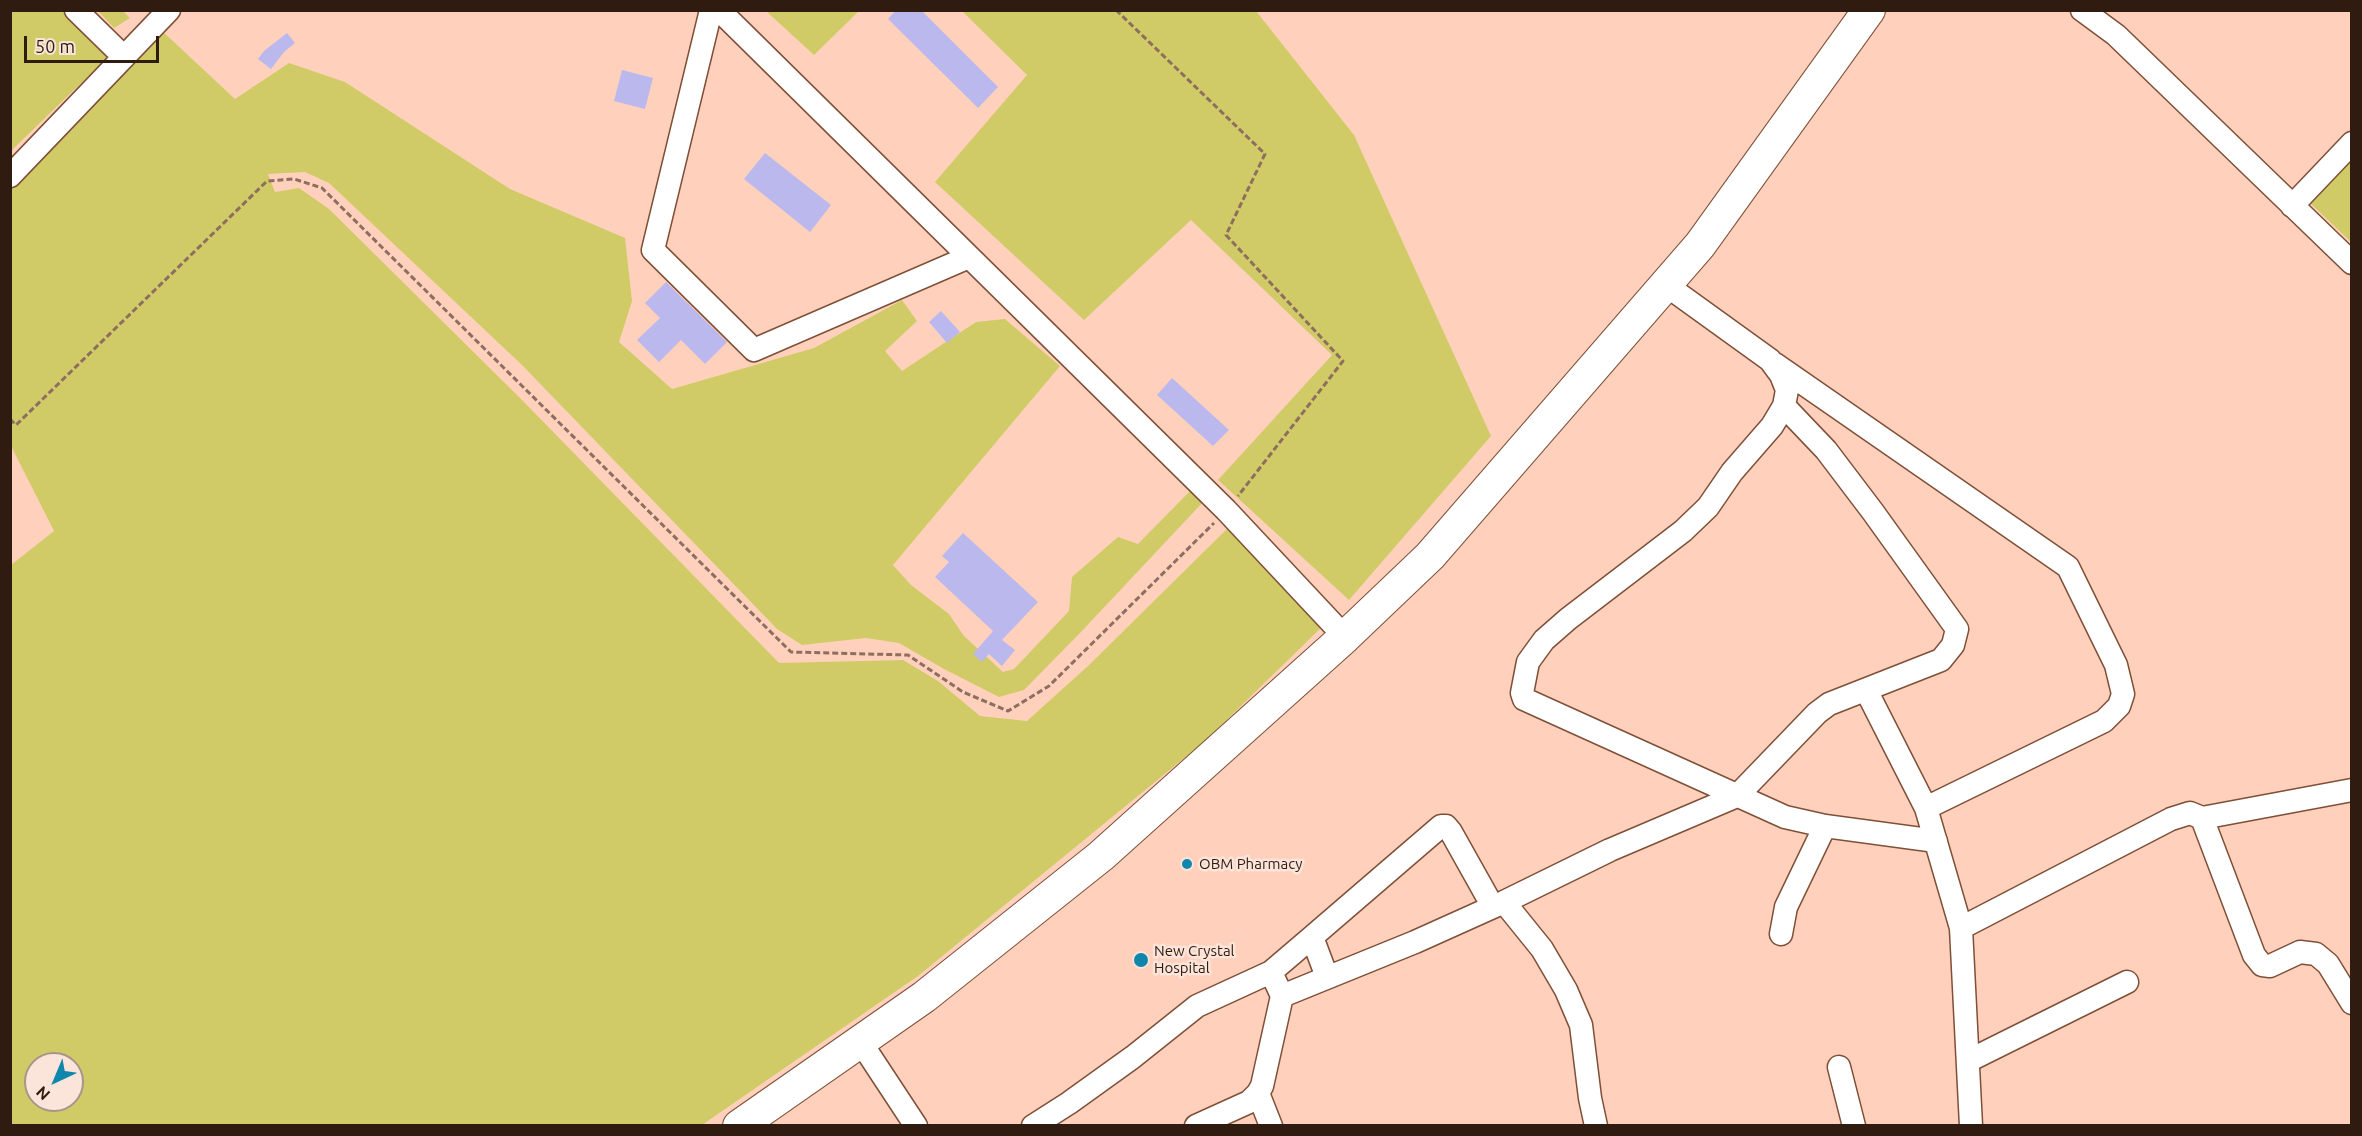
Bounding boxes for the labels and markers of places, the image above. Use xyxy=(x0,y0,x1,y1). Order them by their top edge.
place label: OBM Pharmacy xyxy=(1199,855,1303,873)
marker: OBM Pharmacy xyxy=(1180,857,1194,871)
place label: New Crystal Hospital xyxy=(1154,942,1235,977)
marker: New Crystal Hospital xyxy=(1132,951,1150,969)

